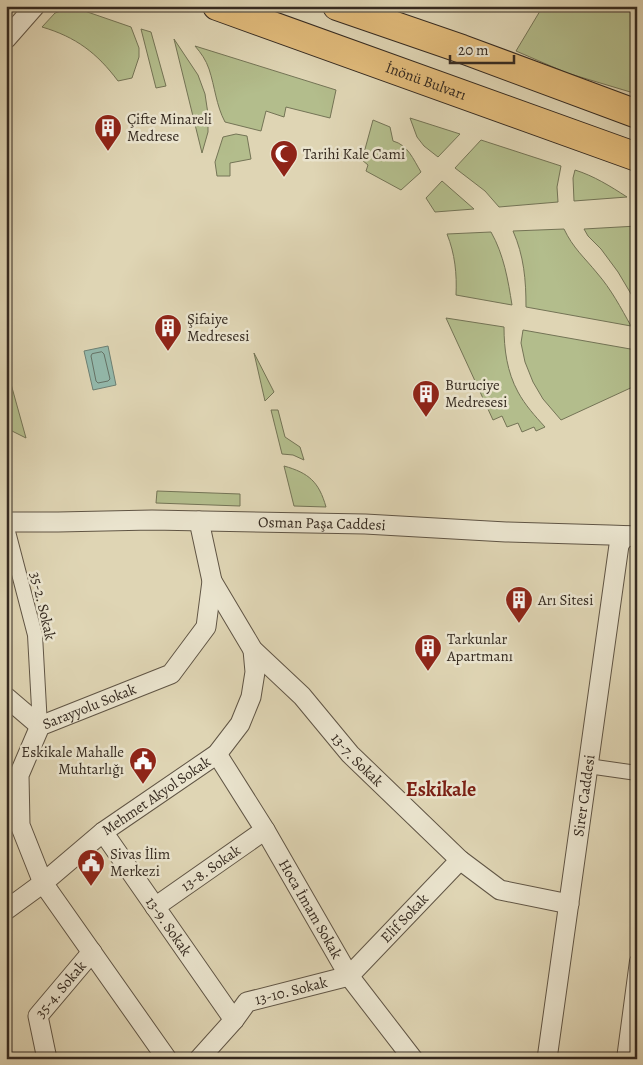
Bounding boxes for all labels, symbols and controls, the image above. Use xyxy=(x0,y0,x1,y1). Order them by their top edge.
scale bar xyxy=(450,32,514,64)
text: 20 m xyxy=(458,40,489,60)
street label: İnönü Bulvarı xyxy=(383,57,469,105)
place label: Çifte Minareli Medrese xyxy=(127,109,212,146)
building icon: Çifte Minareli Medrese xyxy=(93,113,123,152)
mosque icon: Tarihi Kale Cami xyxy=(269,139,299,178)
place label: Tarihi Kale Cami xyxy=(303,144,405,164)
place label: Şifaiye Medresesi xyxy=(187,309,250,346)
building icon: Şifaiye Medresesi xyxy=(153,313,183,352)
place label: Buruciye Medresesi xyxy=(445,375,508,412)
building icon: Buruciye Medresesi xyxy=(411,379,441,418)
street label: Osman Paşa Caddesi xyxy=(258,512,386,535)
street label: 35-2. Sokak xyxy=(25,570,61,643)
building icon: Arı Sitesi xyxy=(504,585,534,624)
place label: Arı Sitesi xyxy=(537,590,593,610)
place label: Tarkunlar Apartmanı xyxy=(446,629,513,666)
building icon: Tarkunlar Apartmanı xyxy=(413,633,443,672)
street label: Sarayyolu Sokak xyxy=(39,679,140,734)
street label: 13-7. Sokak xyxy=(327,729,388,791)
place label: Eskikale Mahalle Muhtarlığı xyxy=(21,742,124,779)
public building icon: Eskikale Mahalle Muhtarlığı xyxy=(128,746,158,785)
street label: Mehmet Akyol Sokak xyxy=(98,751,215,840)
street label: Sirer Caddesi xyxy=(568,753,600,838)
district label: Eskikale xyxy=(406,776,476,803)
street label: 13-8. Sokak xyxy=(177,840,245,896)
place label: Sivas İlim Merkezi xyxy=(110,844,171,881)
public building icon: Sivas İlim Merkezi xyxy=(76,848,106,887)
street label: Hoca İmam Sokak xyxy=(274,856,347,963)
street label: Elif Sokak xyxy=(376,889,433,947)
street label: 13-9. Sokak xyxy=(141,893,197,960)
street label: 35-4. Sokak xyxy=(31,956,91,1022)
street label: 13-10. Sokak xyxy=(253,972,330,1010)

